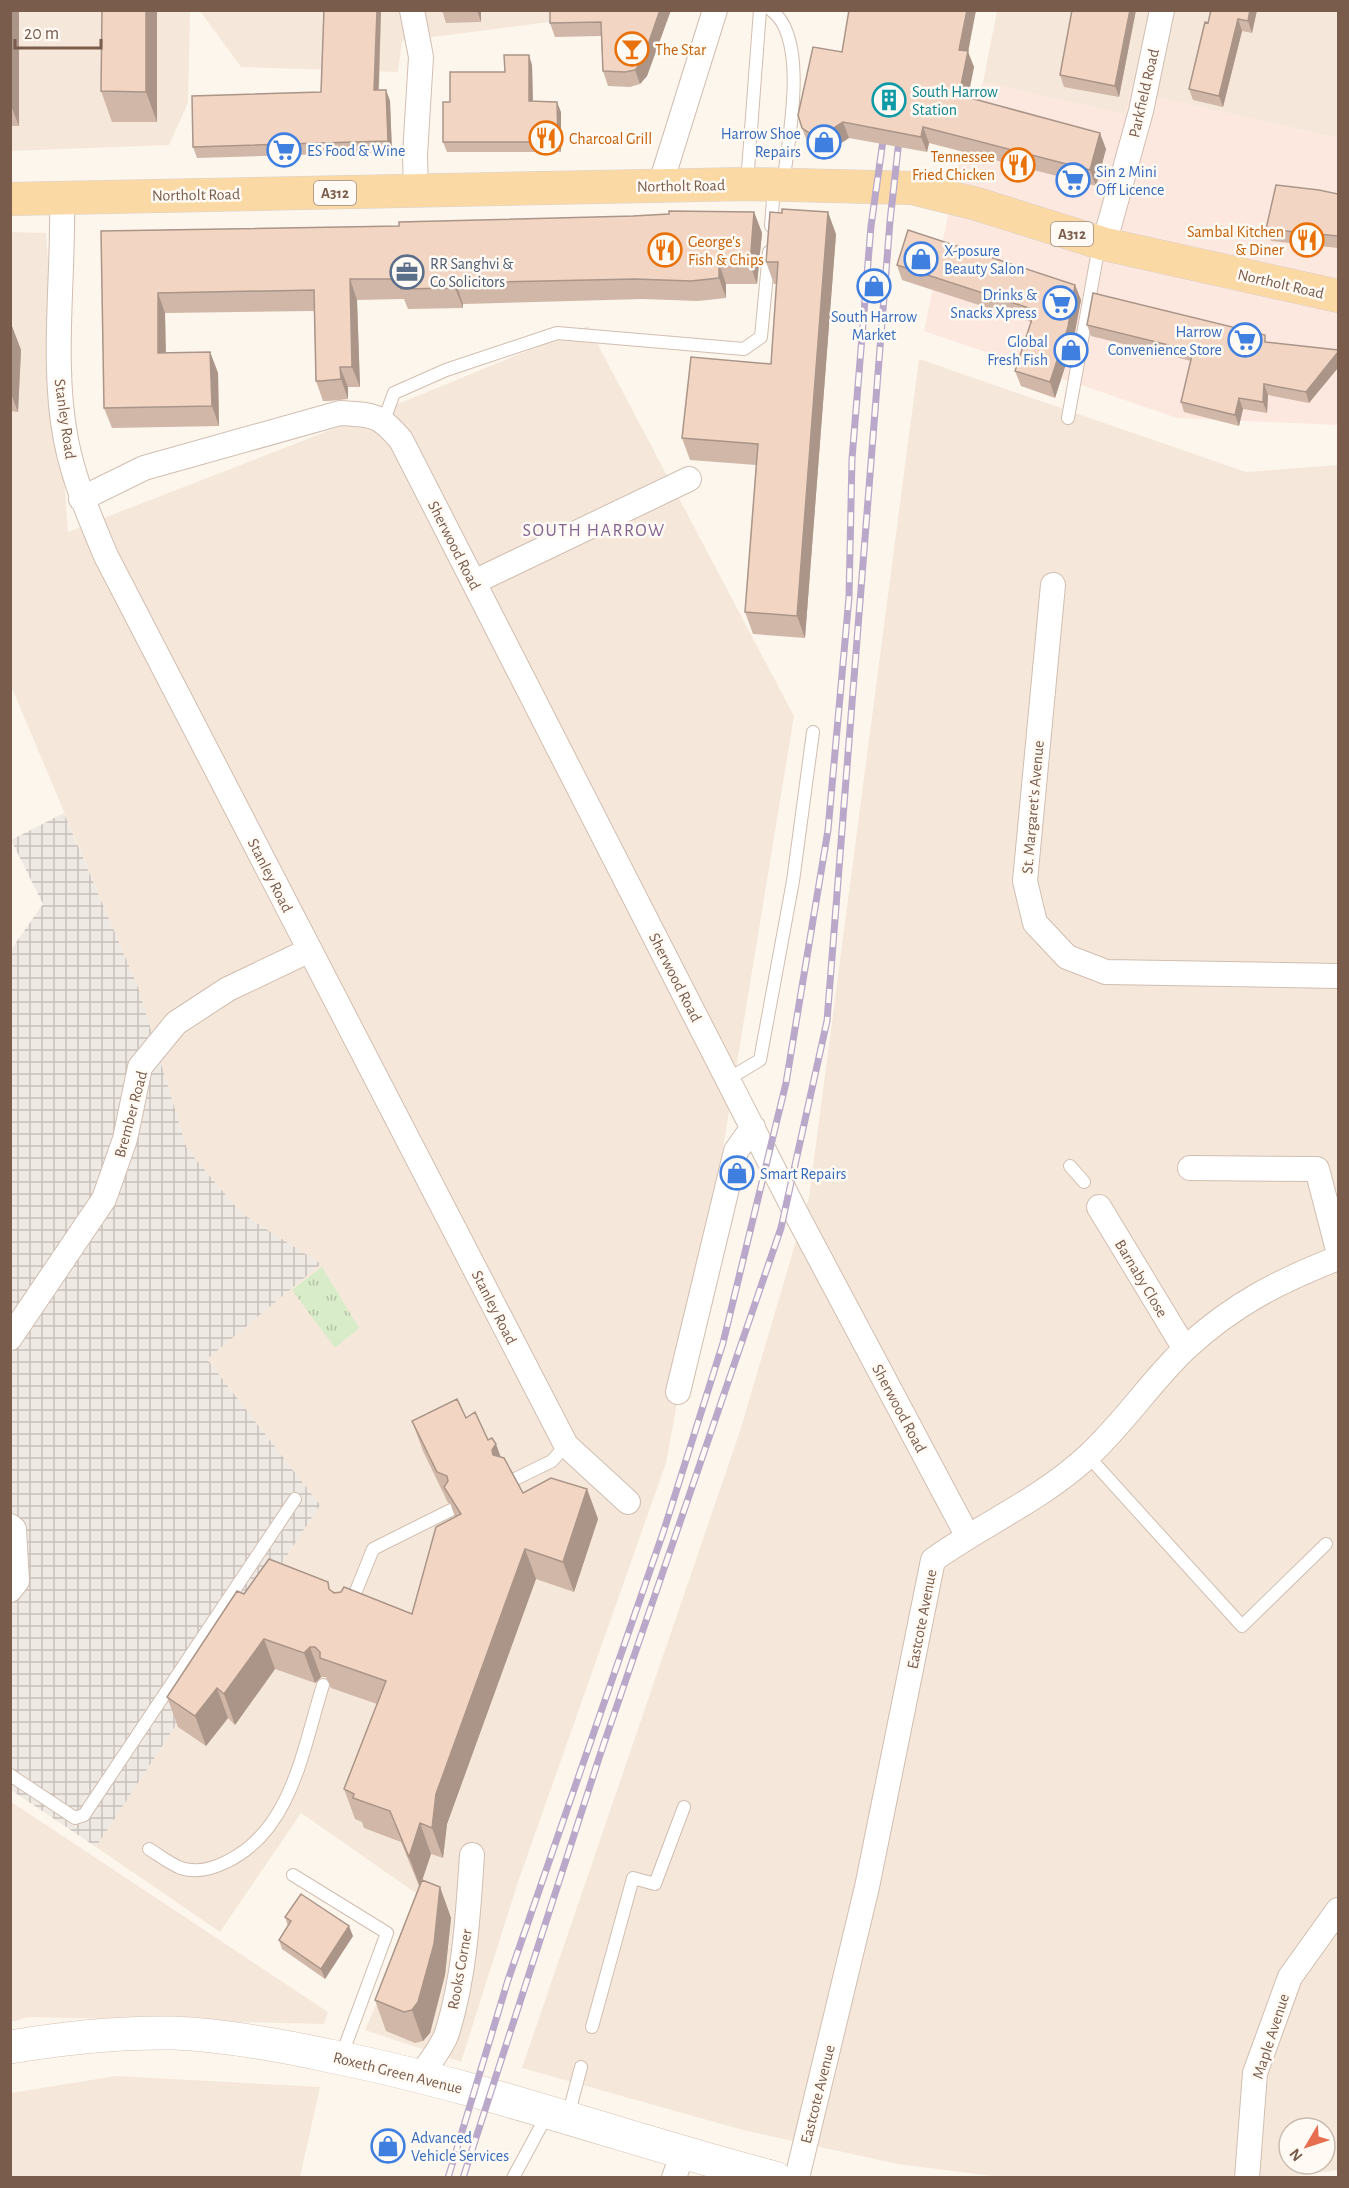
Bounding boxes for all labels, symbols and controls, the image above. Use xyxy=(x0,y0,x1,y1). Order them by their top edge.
scale bar xyxy=(15,12,100,50)
text: 20 m xyxy=(24,25,59,43)
bar icon: The Star xyxy=(614,31,650,67)
place label: The Star xyxy=(655,42,707,58)
street label: Parkfield Road xyxy=(1126,47,1162,139)
building icon: South Harrow Station xyxy=(871,82,907,118)
place label: South Harrow Station xyxy=(912,84,998,118)
restaurant icon: Charcoal Grill xyxy=(528,120,564,156)
shop icon: Harrow Shoe Repairs xyxy=(806,124,842,160)
place label: Harrow Shoe Repairs xyxy=(721,126,801,160)
place label: Charcoal Grill xyxy=(569,131,652,147)
supermarket icon: ES Food & Wine xyxy=(266,132,302,168)
place label: ES Food & Wine xyxy=(307,143,405,159)
restaurant icon: Tennessee Fried Chicken xyxy=(1000,147,1036,183)
place label: Tennessee Fried Chicken xyxy=(912,149,995,183)
supermarket icon: Sin 2 Mini Off Licence xyxy=(1055,162,1091,198)
place label: Sin 2 Mini Off Licence xyxy=(1096,164,1164,198)
street label: Northolt Road xyxy=(637,177,725,195)
road number: A312 xyxy=(314,181,356,205)
street label: Northolt Road xyxy=(152,186,240,204)
road number: A312 xyxy=(1051,222,1093,246)
restaurant icon: Sambal Kitchen & Diner xyxy=(1289,222,1325,258)
place label: Sambal Kitchen & Diner xyxy=(1187,224,1285,258)
restaurant icon: George's Fish & Chips xyxy=(647,232,683,268)
place label: George's Fish & Chips xyxy=(688,234,764,268)
shop icon: X-posure Beauty Salon xyxy=(903,241,939,277)
place label: X-posure Beauty Salon xyxy=(944,243,1024,278)
office icon: RR Sanghvi & Co Solicitors xyxy=(389,254,425,290)
place label: RR Sanghvi & Co Solicitors xyxy=(430,256,513,290)
street label: Northolt Road xyxy=(1236,266,1326,302)
shop icon: South Harrow Market xyxy=(856,268,892,304)
supermarket icon: Drinks & Snacks Xpress xyxy=(1042,285,1078,321)
place label: Drinks & Snacks Xpress xyxy=(950,287,1037,321)
place label: South Harrow Market xyxy=(831,309,917,343)
supermarket icon: Harrow Convenience Store xyxy=(1227,322,1263,358)
place label: Harrow Convenience Store xyxy=(1108,324,1222,358)
shop icon: Global Fresh Fish xyxy=(1053,332,1089,368)
place label: Global Fresh Fish xyxy=(987,334,1048,368)
street label: Stanley Road xyxy=(50,378,79,460)
street label: Sherwood Road xyxy=(425,498,483,593)
district label: SOUTH HARROW xyxy=(522,522,666,540)
street label: St. Margaret's Avenue xyxy=(1019,740,1047,875)
street label: Stanley Road xyxy=(244,836,296,916)
street label: Sherwood Road xyxy=(646,930,704,1025)
street label: Brember Road xyxy=(112,1069,150,1159)
shop icon: Smart Repairs xyxy=(719,1155,755,1191)
place label: Smart Repairs xyxy=(760,1166,847,1182)
street label: Barnaby Close xyxy=(1111,1237,1171,1321)
street label: Stanley Road xyxy=(468,1268,520,1348)
street label: Sherwood Road xyxy=(869,1362,929,1455)
street label: Eastcote Avenue xyxy=(904,1568,939,1670)
street label: Rooks Corner xyxy=(445,1927,475,2011)
street label: Maple Avenue xyxy=(1250,1992,1292,2081)
street label: Eastcote Avenue xyxy=(798,2043,838,2145)
street label: Roxeth Green Avenue xyxy=(331,2049,464,2097)
north arrow xyxy=(1277,2116,1337,2176)
shop icon: Advanced Vehicle Services xyxy=(370,2128,406,2164)
place label: Advanced Vehicle Services xyxy=(411,2130,509,2164)
text: N xyxy=(1286,2145,1306,2164)

